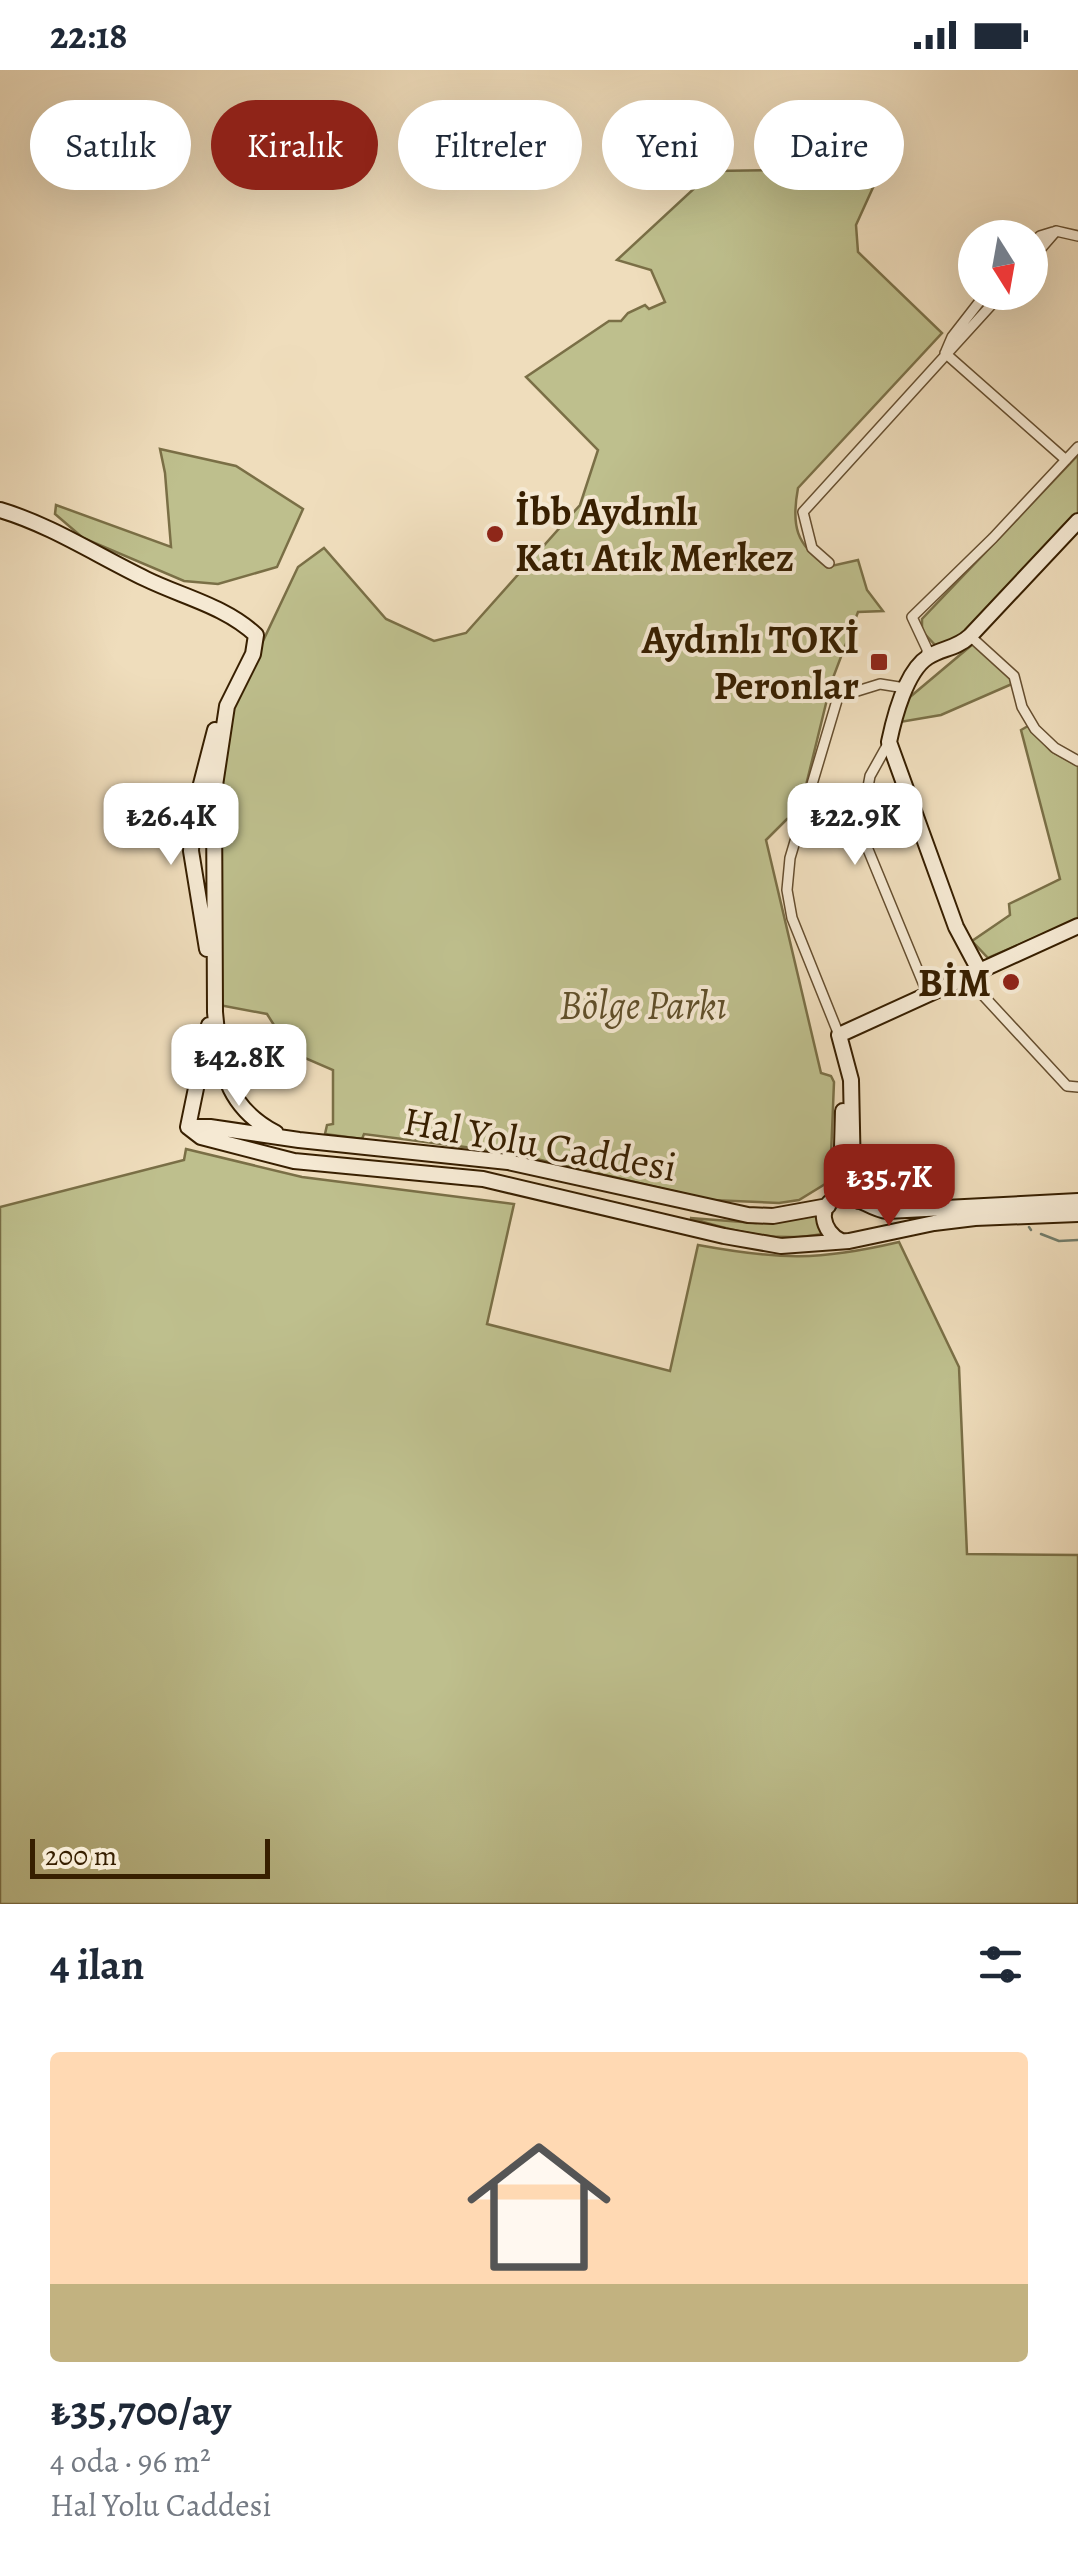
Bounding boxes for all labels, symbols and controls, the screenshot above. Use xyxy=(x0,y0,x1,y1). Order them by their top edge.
text: 22:18 xyxy=(50,9,128,61)
chip: Satılık xyxy=(30,100,191,190)
chip: Kiralık xyxy=(211,100,378,190)
chip: Filtreler xyxy=(398,100,582,190)
chip: Yeni xyxy=(602,100,734,190)
chip: Daire xyxy=(754,100,904,190)
north arrow xyxy=(958,220,1048,310)
map controls xyxy=(958,220,1048,310)
place label: İbb Aydınlı Katı Atık Merkez xyxy=(515,484,794,585)
marker: İbb Aydınlı Katı Atık Merkez xyxy=(484,523,506,545)
place label: Aydınlı TOKİ Peronlar xyxy=(641,612,859,713)
marker: Aydınlı TOKİ Peronlar xyxy=(868,651,890,673)
pin: ₺26.4K xyxy=(90,783,252,868)
pin: ₺22.9K xyxy=(774,783,936,868)
text: ₺26.4K xyxy=(126,793,216,837)
text: ₺22.9K xyxy=(809,793,901,837)
place label: BİM xyxy=(918,955,991,1010)
marker: BİM xyxy=(1000,971,1022,993)
park label: Bölge Parkı xyxy=(559,978,727,1033)
pin: ₺42.8K xyxy=(158,1024,320,1109)
text: ₺42.8K xyxy=(193,1034,285,1078)
street label: Hal Yolu Caddesi xyxy=(399,1093,681,1195)
pin: ₺35.7K xyxy=(808,1144,970,1229)
text: ₺35.7K xyxy=(846,1154,932,1198)
scale bar xyxy=(30,1834,270,1878)
text: 200 m xyxy=(45,1837,117,1875)
text: 4 ilan xyxy=(50,1936,144,1993)
icon: filters xyxy=(973,1937,1028,1992)
icon: home xyxy=(449,2117,629,2297)
text: ₺35,700/ay xyxy=(50,2382,231,2439)
text: 4 oda · 96 m² xyxy=(50,2439,211,2483)
text: Hal Yolu Caddesi xyxy=(50,2483,271,2527)

